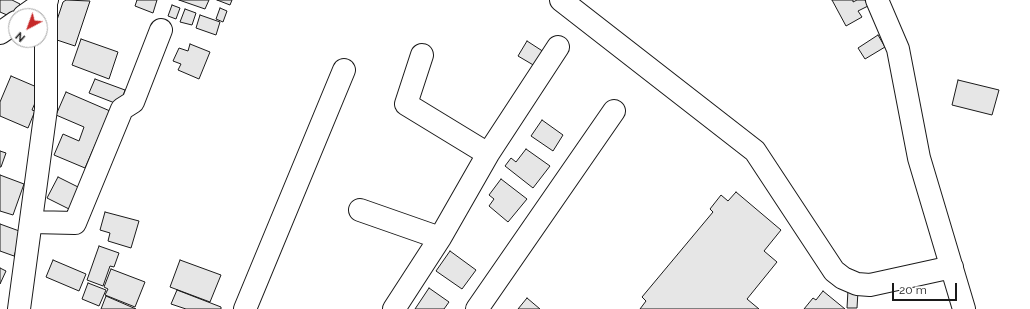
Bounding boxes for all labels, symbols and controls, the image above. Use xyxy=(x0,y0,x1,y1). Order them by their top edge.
north arrow xyxy=(8,8,48,48)
text: N xyxy=(13,29,28,44)
scale bar xyxy=(894,275,959,301)
text: 20 m xyxy=(899,283,927,297)

